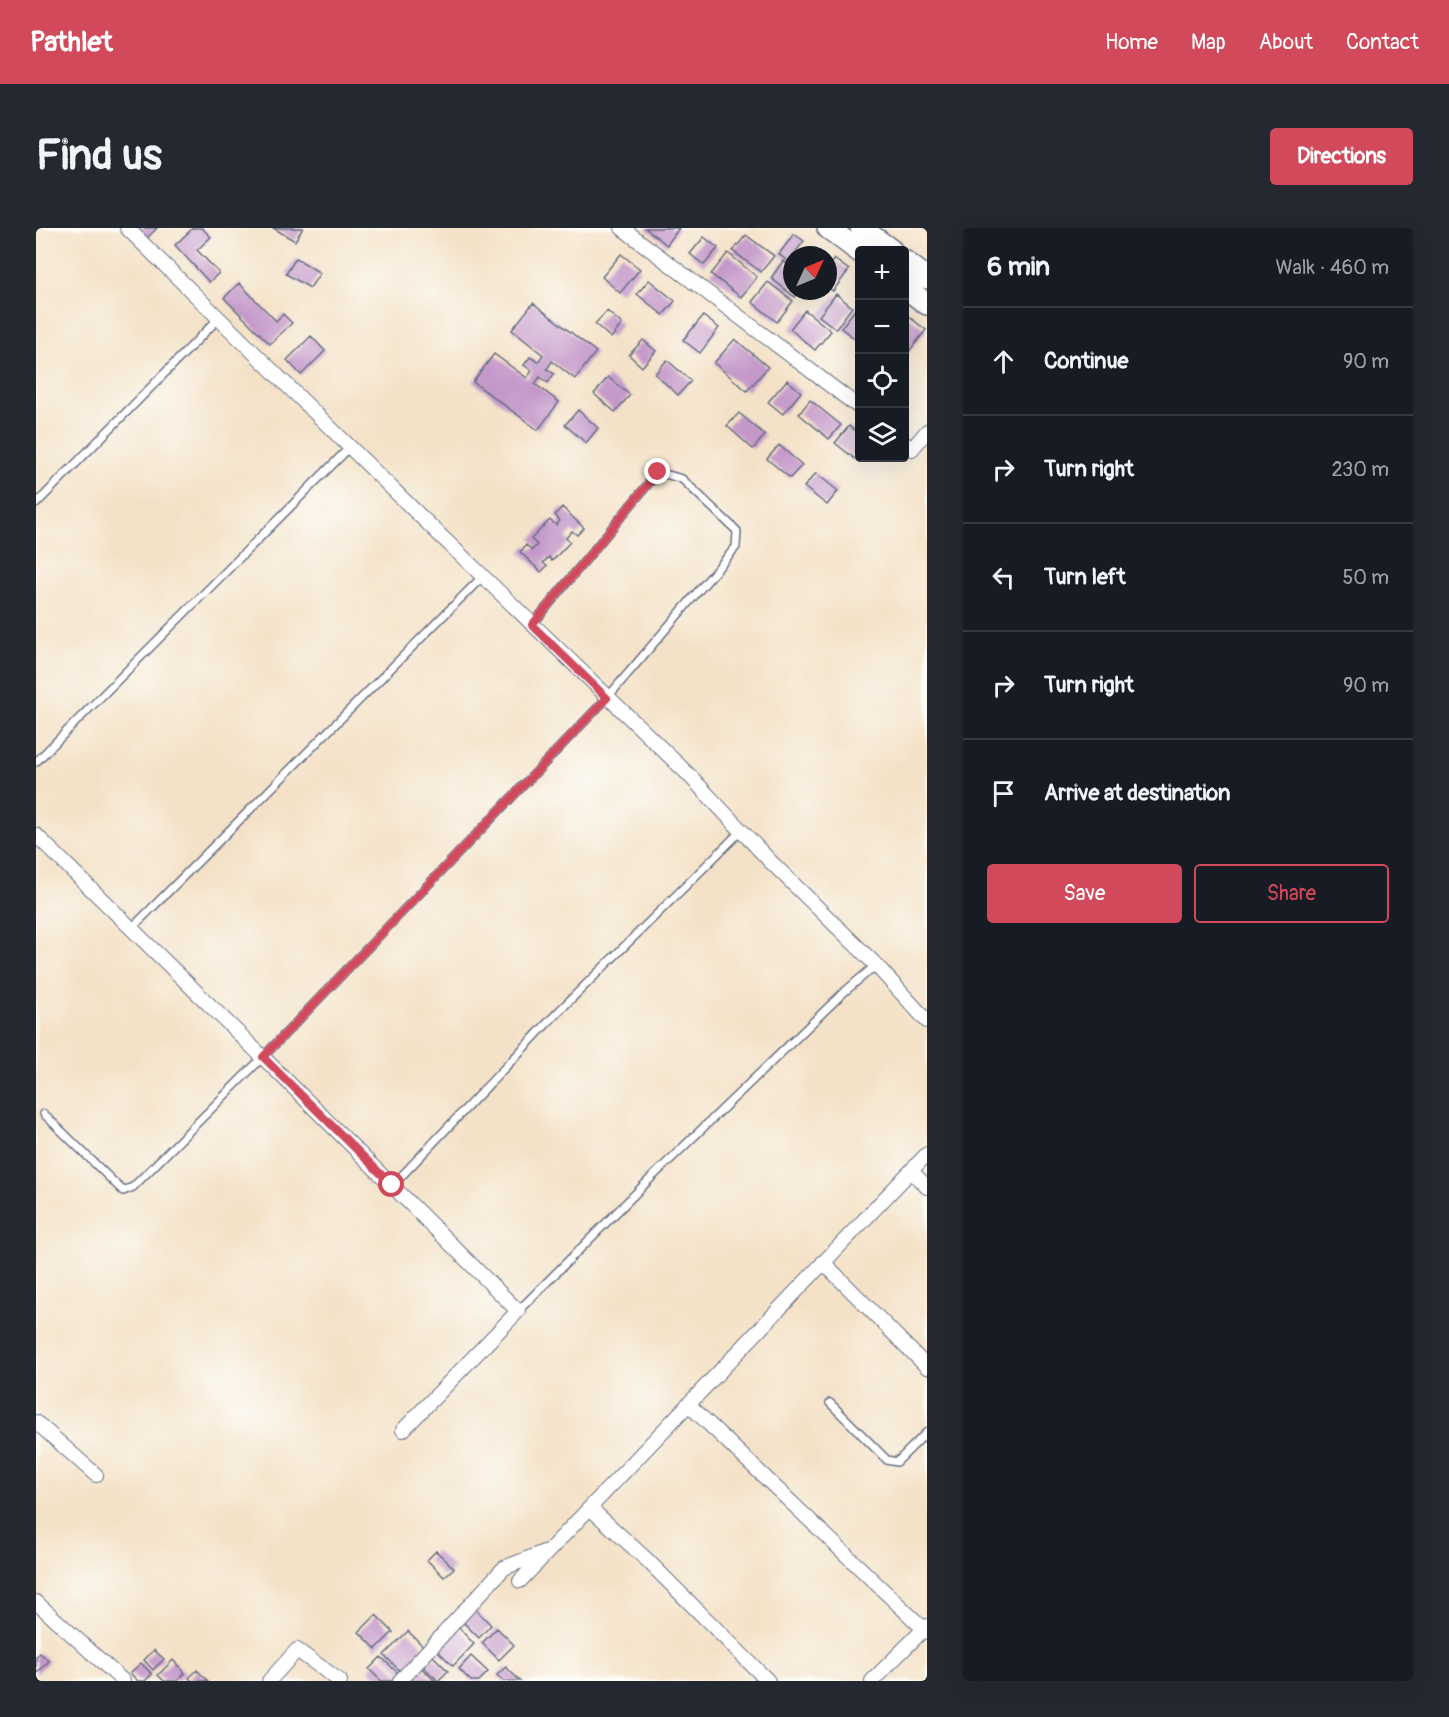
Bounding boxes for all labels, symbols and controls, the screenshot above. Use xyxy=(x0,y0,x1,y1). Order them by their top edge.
text: Pathlet xyxy=(30,25,113,60)
text: Home xyxy=(1105,29,1158,56)
text: Map xyxy=(1191,29,1226,56)
text: About xyxy=(1259,29,1313,56)
text: Contact xyxy=(1346,29,1419,56)
button: Directions xyxy=(1270,128,1413,185)
text: Find us xyxy=(36,130,162,182)
north arrow xyxy=(783,246,837,300)
map controls xyxy=(855,246,909,462)
button: + xyxy=(855,246,909,300)
text: 6 min xyxy=(987,251,1050,283)
text: Walk · 460 m xyxy=(1275,255,1389,280)
button: − xyxy=(855,300,909,354)
icon: ahead xyxy=(987,345,1020,378)
text: Continue xyxy=(1044,347,1128,375)
text: 90 m xyxy=(1343,349,1389,374)
button: locate xyxy=(855,354,909,408)
button: layers xyxy=(855,408,909,462)
icon: right xyxy=(987,453,1020,486)
text: Turn right xyxy=(1044,455,1134,483)
text: 230 m xyxy=(1332,457,1389,482)
route end xyxy=(644,458,670,484)
icon: left xyxy=(987,561,1020,594)
text: Turn left xyxy=(1044,563,1126,591)
text: 50 m xyxy=(1342,565,1389,590)
icon: right xyxy=(987,669,1020,702)
text: Turn right xyxy=(1044,671,1134,699)
text: 90 m xyxy=(1343,673,1389,698)
icon: arrive xyxy=(987,777,1020,810)
text: Arrive at destination xyxy=(1044,779,1230,807)
button: Save xyxy=(987,864,1182,923)
button: Share xyxy=(1194,864,1389,923)
route start xyxy=(378,1171,404,1197)

